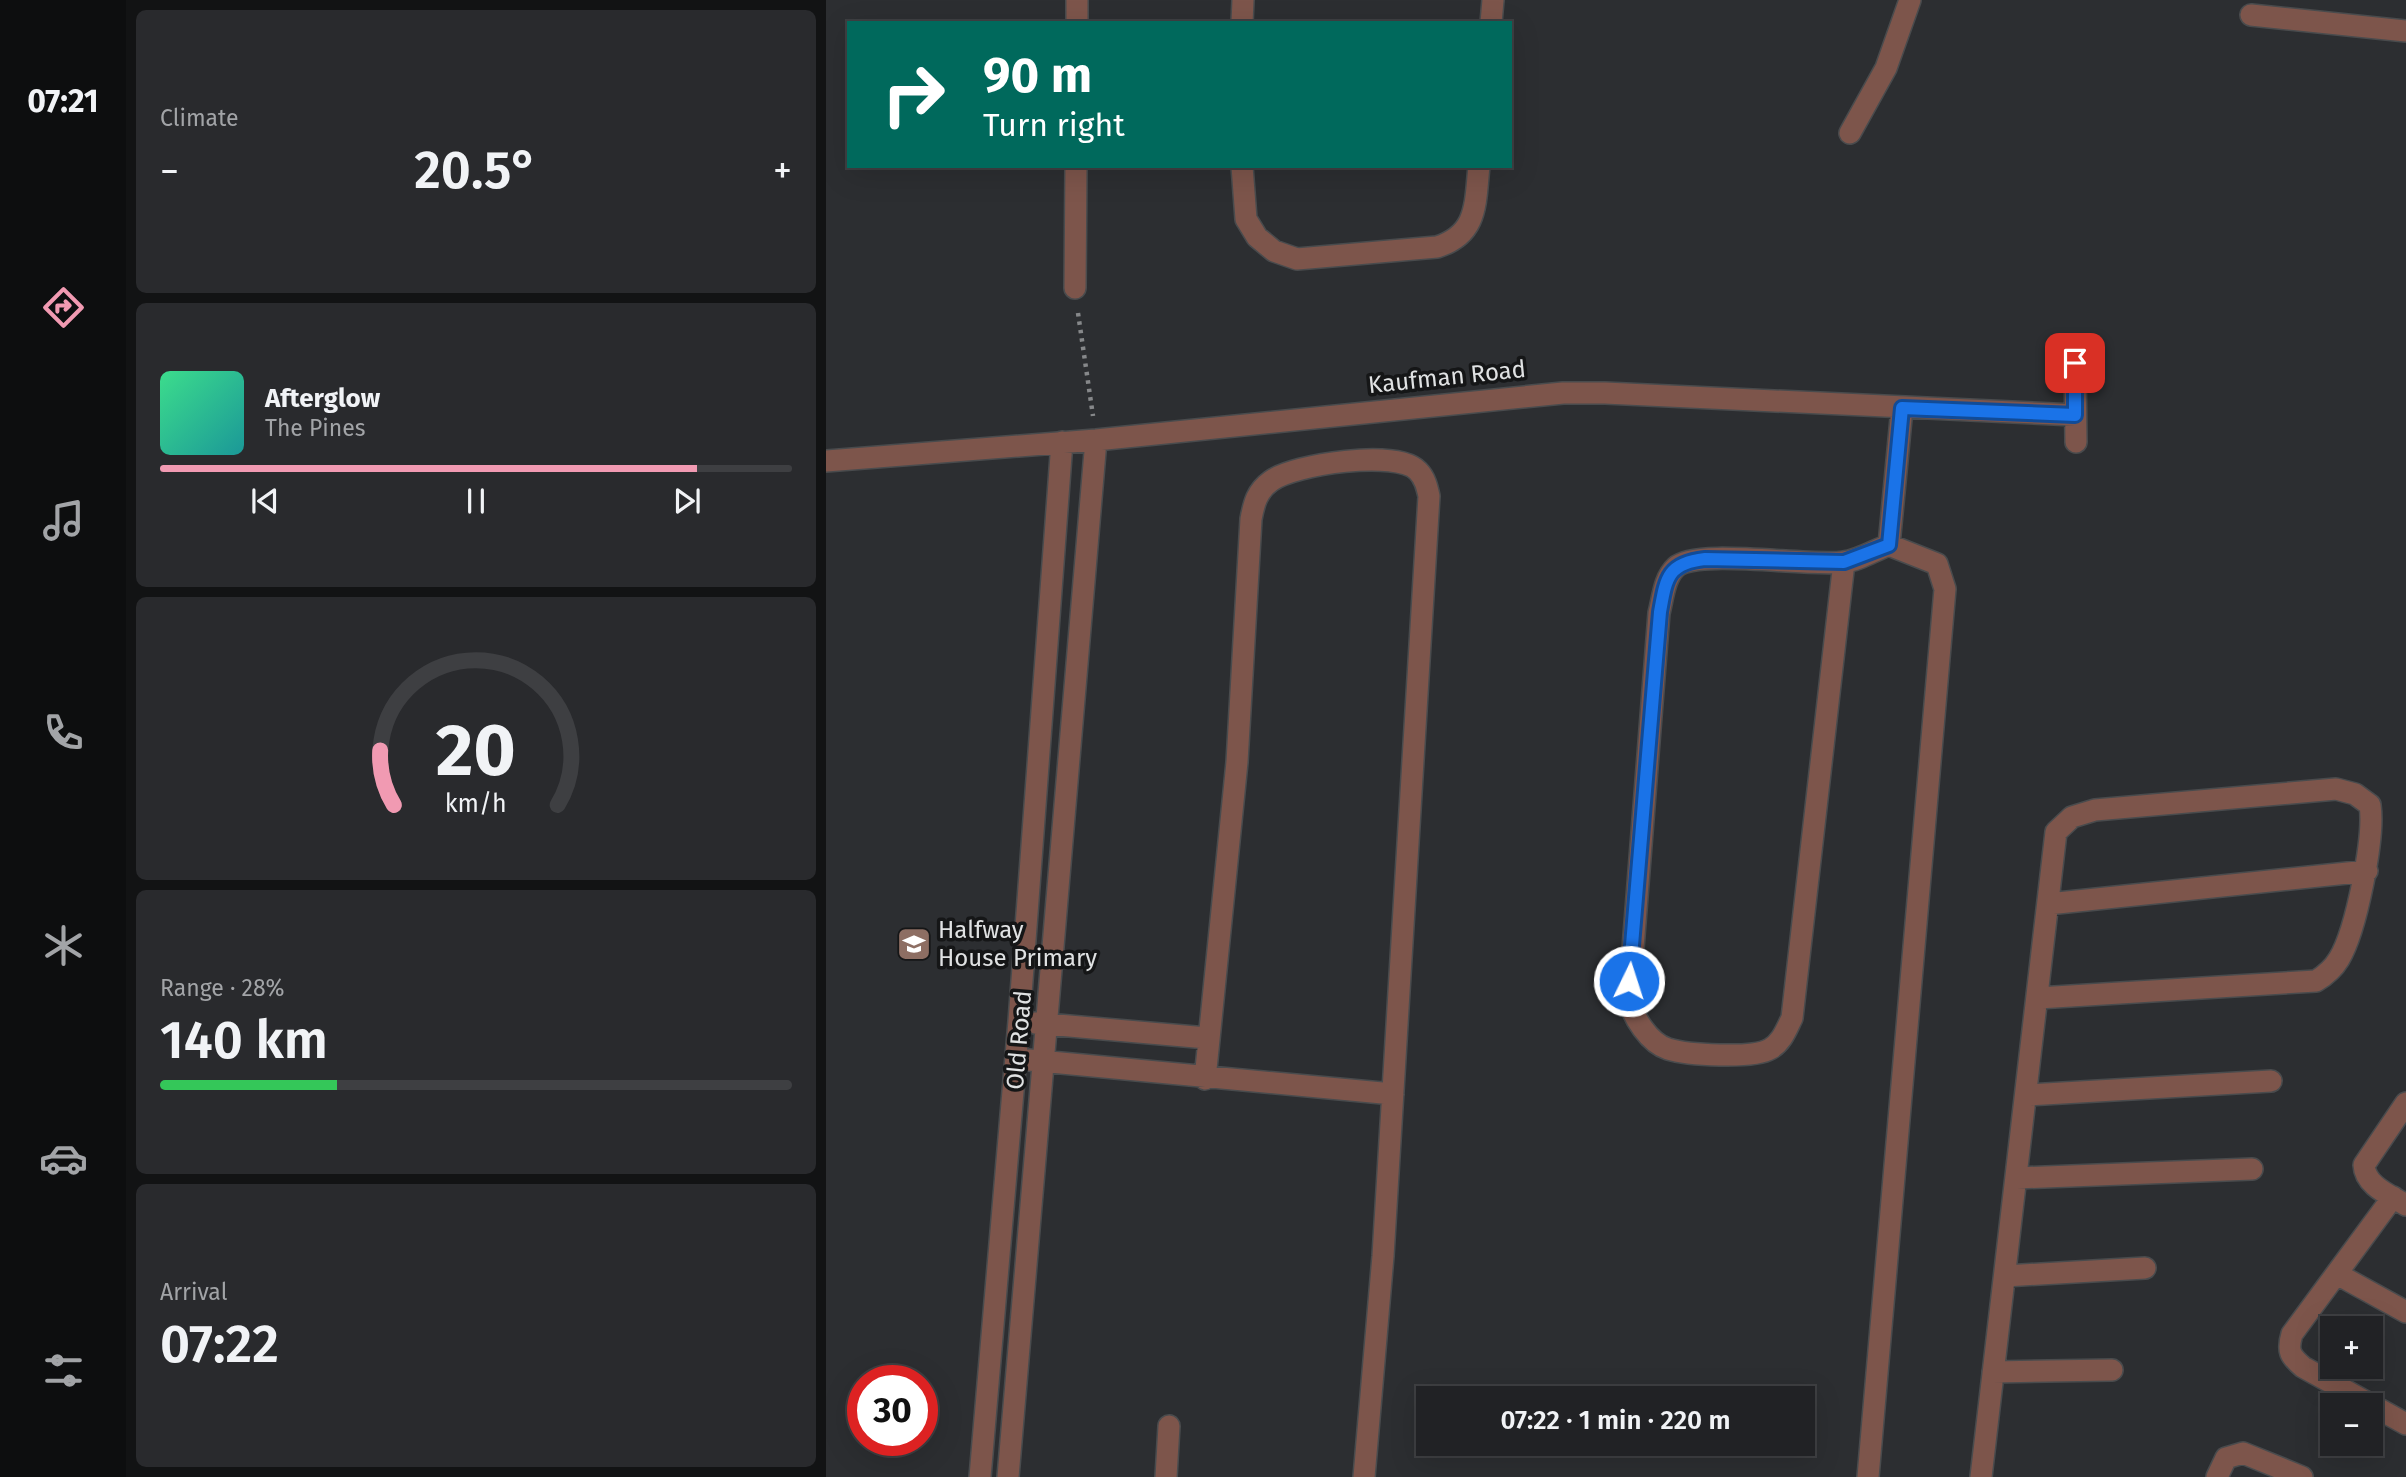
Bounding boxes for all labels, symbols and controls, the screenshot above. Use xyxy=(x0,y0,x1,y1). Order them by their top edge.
text: 90 m xyxy=(983,46,1092,105)
icon: right xyxy=(868,49,959,140)
text: 07:21 xyxy=(27,82,99,120)
text: Climate xyxy=(160,104,239,132)
text: Turn right xyxy=(983,106,1125,144)
text: 20.5° xyxy=(414,139,538,202)
text: − xyxy=(160,148,179,194)
text: + xyxy=(773,148,792,194)
icon: directions xyxy=(39,283,88,332)
pin xyxy=(2045,333,2105,393)
icon: arrive xyxy=(2056,344,2094,382)
street label: Kaufman Road xyxy=(1367,355,1527,399)
text: Afterglow xyxy=(265,383,380,414)
text: The Pines xyxy=(265,414,366,442)
icon: previous xyxy=(246,482,284,520)
icon: pause xyxy=(457,482,495,520)
icon: next xyxy=(668,482,706,520)
icon: music xyxy=(39,496,88,545)
text: 20 xyxy=(436,707,516,794)
icon: phone xyxy=(39,708,88,757)
text: km/h xyxy=(445,788,507,818)
place label: Halfway House Primary xyxy=(938,916,1097,972)
icon: climate xyxy=(39,921,88,970)
school or university icon: Halfway House Primary xyxy=(895,925,933,963)
position arrow xyxy=(1592,944,1666,1018)
text: Range · 28% xyxy=(160,974,285,1002)
street label: Old Road xyxy=(1001,989,1037,1091)
text: 140 km xyxy=(160,1009,328,1072)
icon: car xyxy=(39,1134,88,1183)
text: Arrival xyxy=(160,1278,227,1306)
text: 07:22 xyxy=(160,1313,279,1376)
map controls xyxy=(2320,1316,2383,1456)
button: + xyxy=(2320,1316,2383,1379)
icon: filters xyxy=(39,1346,88,1395)
speed limit sign: 30 xyxy=(847,1365,938,1456)
button: − xyxy=(2320,1393,2383,1456)
text: 07:22 · 1 min · 220 m xyxy=(1501,1405,1730,1436)

